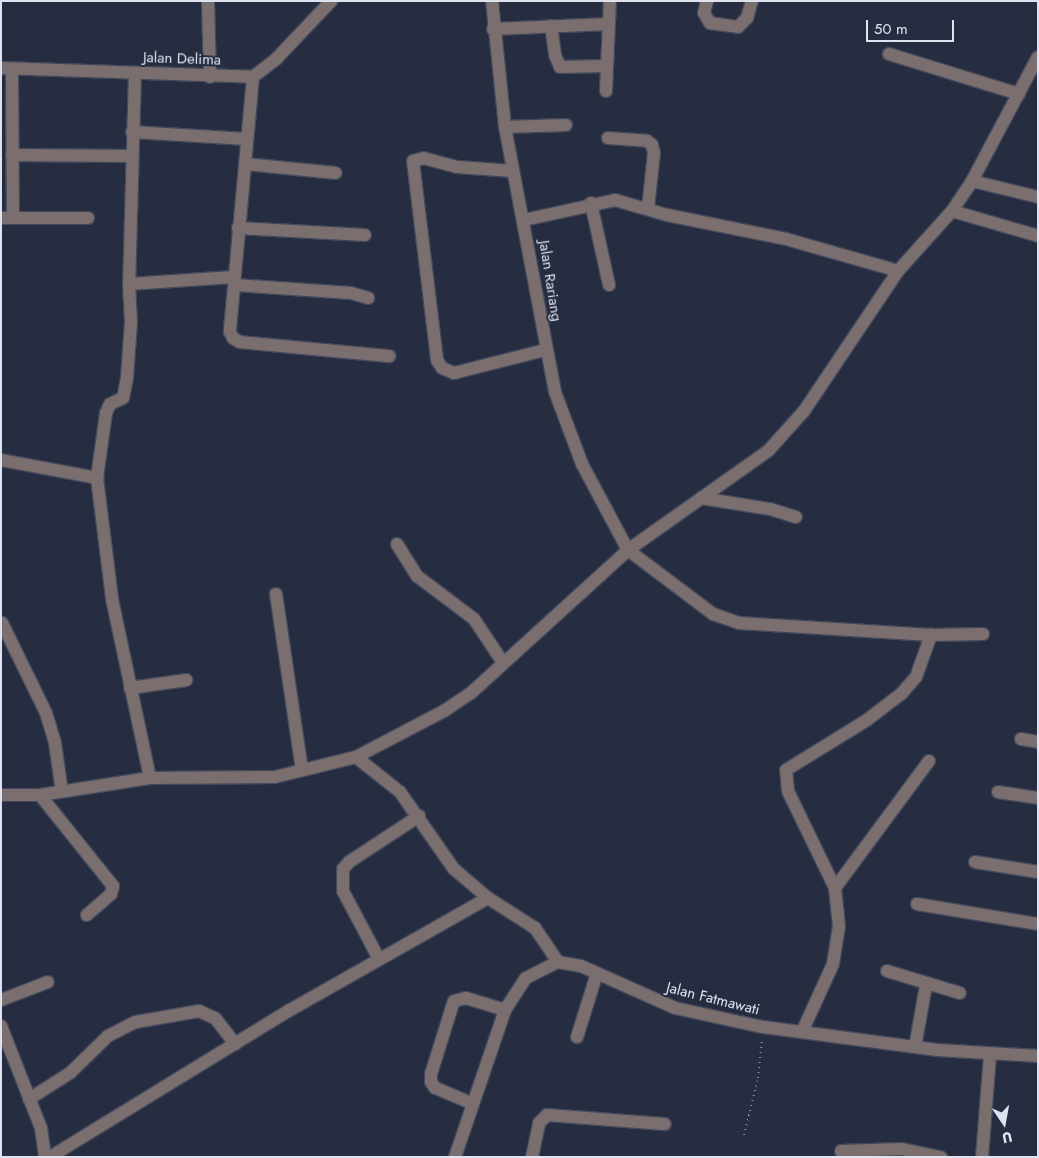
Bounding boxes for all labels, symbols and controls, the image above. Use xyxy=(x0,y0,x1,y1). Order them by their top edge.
scale bar xyxy=(869,10,956,42)
text: 50 m xyxy=(874,18,908,40)
street label: Jalan Delima xyxy=(143,49,221,69)
street label: Jalan Rariang xyxy=(535,239,565,323)
street label: Jalan Fatmawati xyxy=(665,979,761,1019)
north arrow xyxy=(979,1098,1029,1148)
text: U xyxy=(1000,1127,1014,1148)

